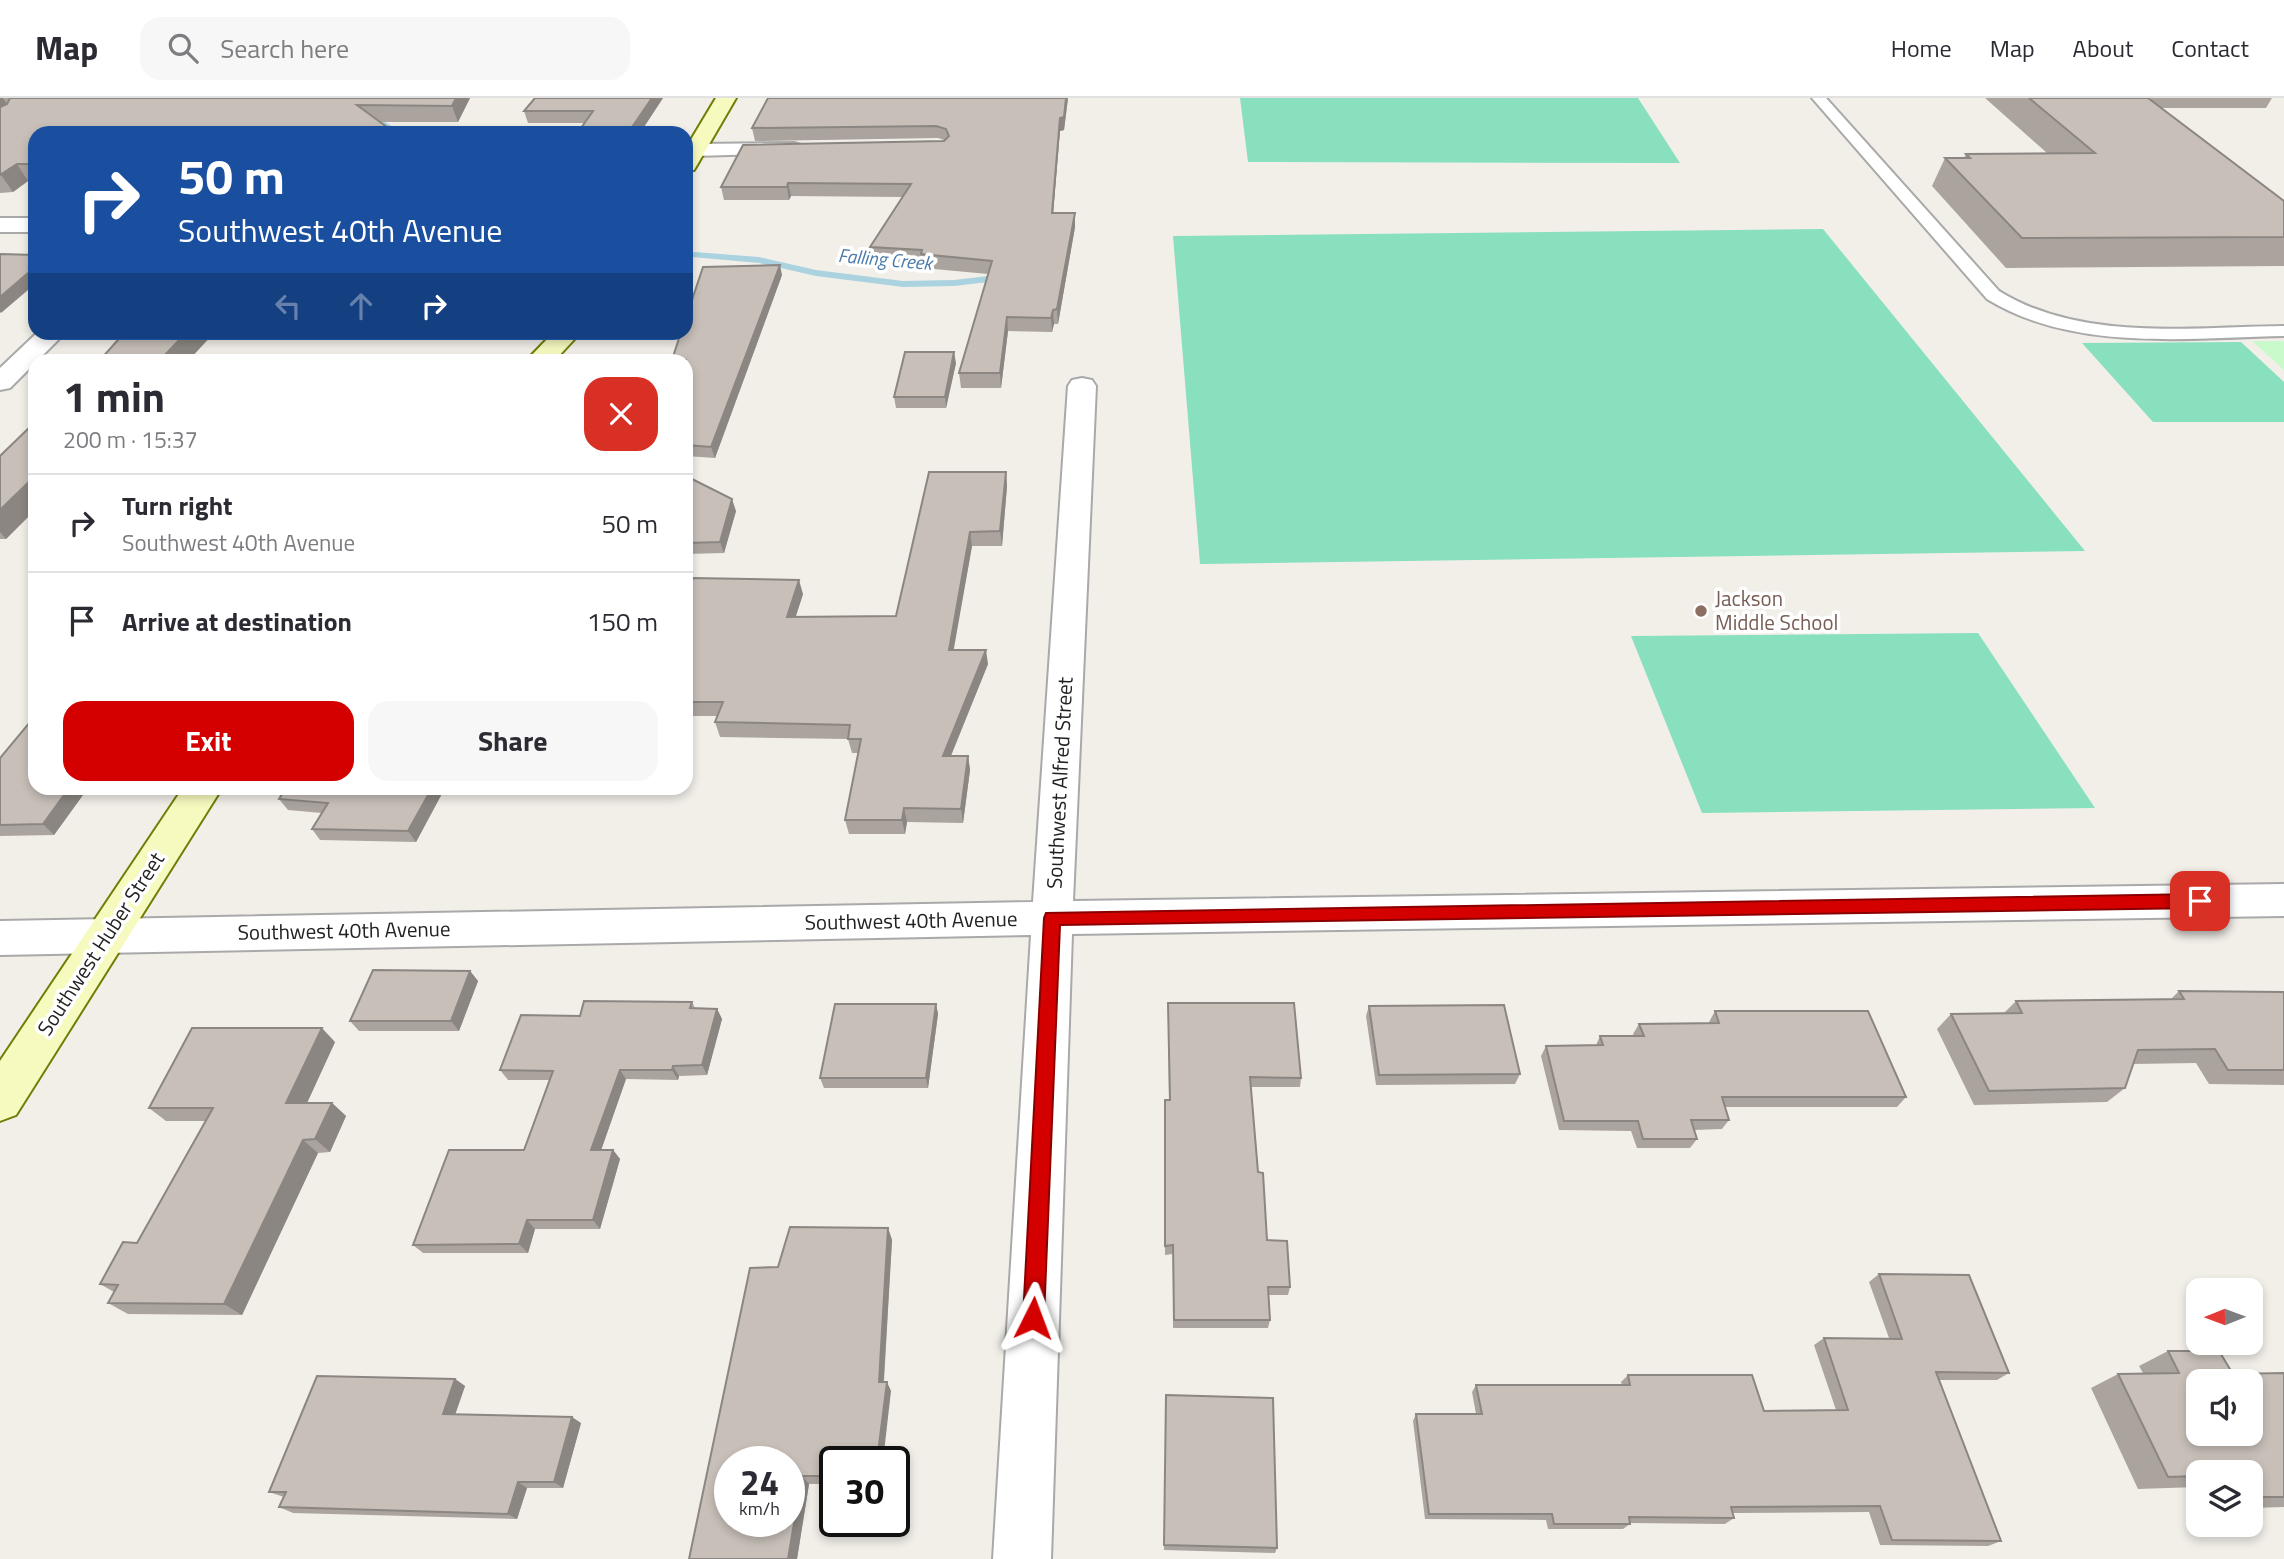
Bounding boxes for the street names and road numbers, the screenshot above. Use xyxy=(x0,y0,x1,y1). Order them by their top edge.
street label: Southwest Alfred Street xyxy=(1037,676,1081,890)
street label: Southwest Huber Street xyxy=(29,845,172,1042)
street label: Southwest 40th Avenue xyxy=(804,902,1018,938)
street label: Southwest 40th Avenue xyxy=(237,912,451,948)

